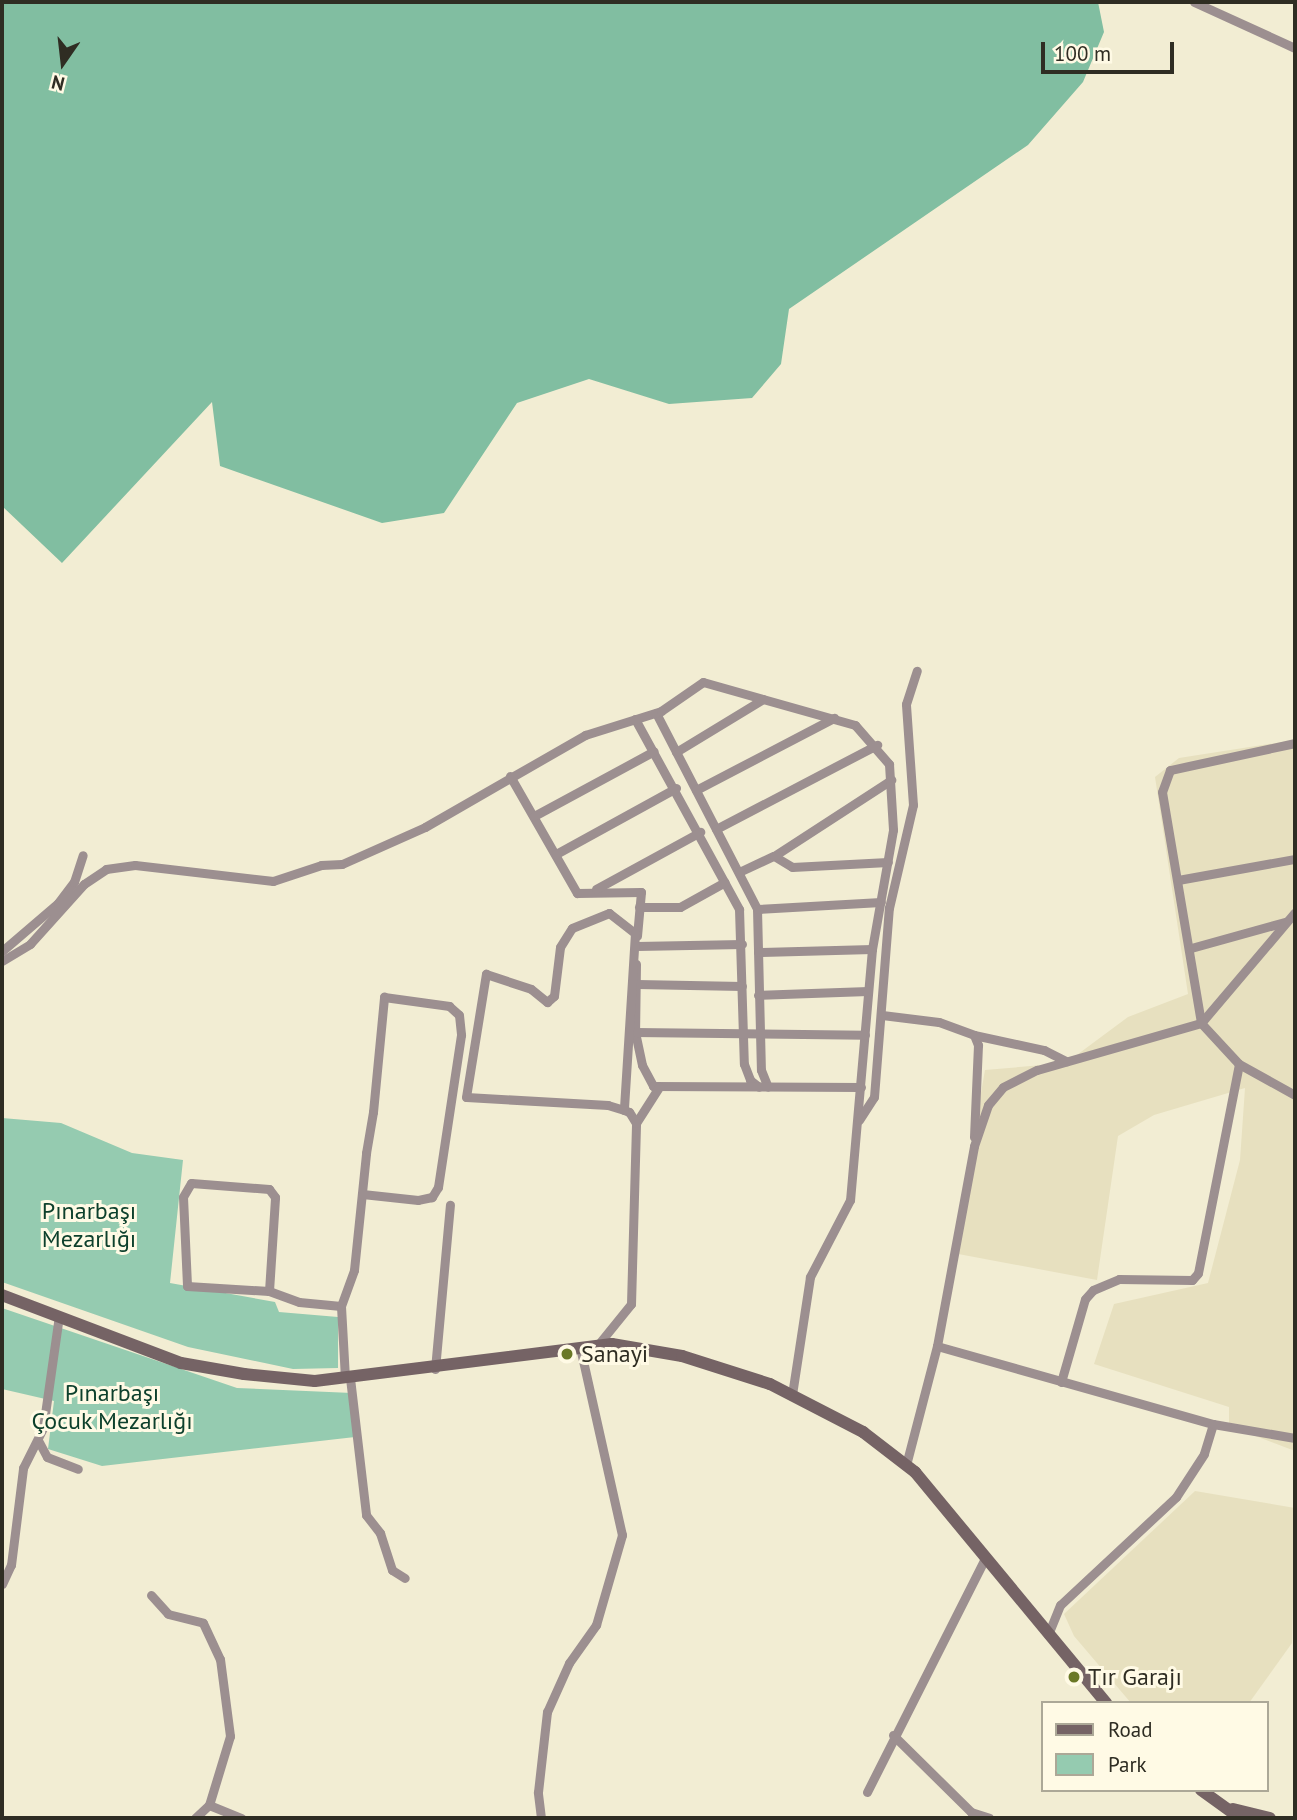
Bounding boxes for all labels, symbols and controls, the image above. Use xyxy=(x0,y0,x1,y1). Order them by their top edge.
north arrow xyxy=(28,28,98,98)
scale bar xyxy=(1045,28,1178,72)
text: 100 m xyxy=(1054,40,1111,67)
text: N xyxy=(49,70,67,97)
park label: Pınarbaşı Mezarlığı xyxy=(42,1197,136,1253)
place label: Sanayi xyxy=(581,1340,648,1368)
marker: Sanayi xyxy=(559,1346,575,1362)
park label: Pınarbaşı Çocuk Mezarlığı xyxy=(31,1379,193,1435)
place label: Tır Garajı xyxy=(1088,1663,1182,1691)
marker: Tır Garajı xyxy=(1066,1669,1082,1685)
legend xyxy=(1042,1701,1269,1792)
text: Road xyxy=(1108,1716,1152,1743)
text: Park xyxy=(1108,1751,1147,1778)

